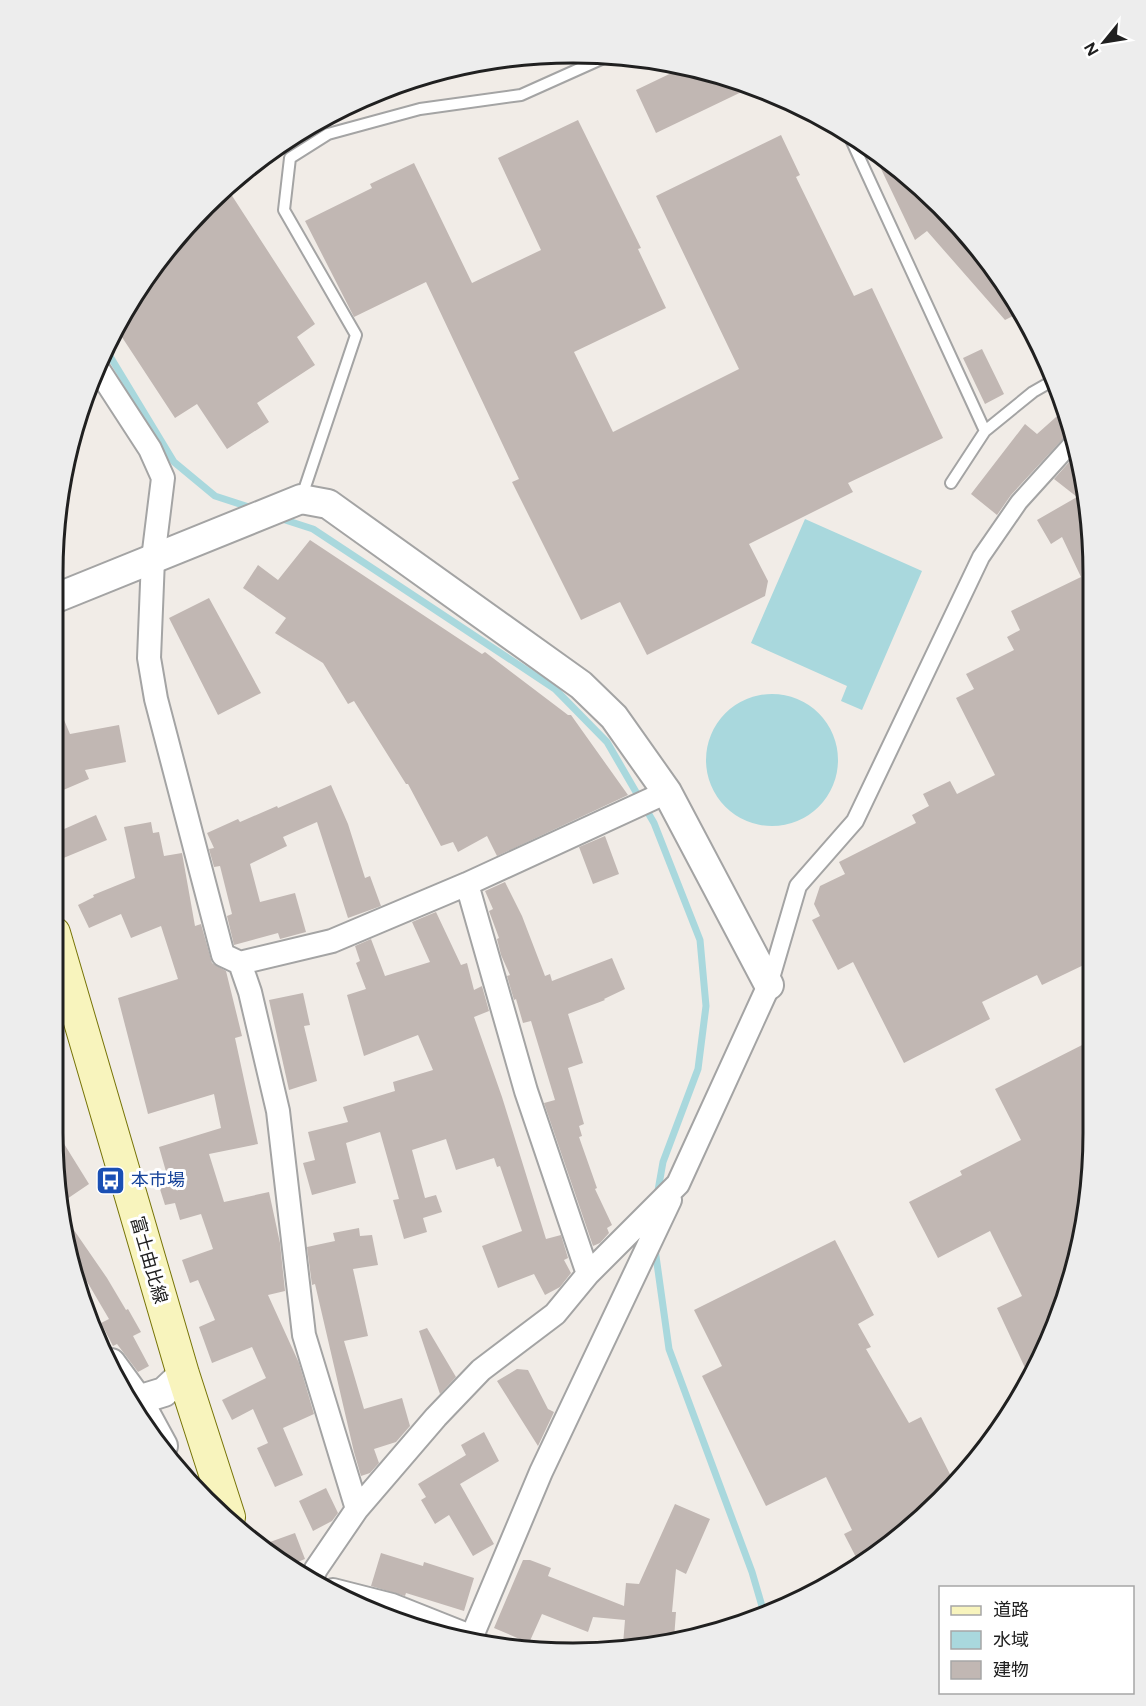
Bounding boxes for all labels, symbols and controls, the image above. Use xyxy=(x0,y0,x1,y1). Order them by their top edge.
north arrow xyxy=(1074,12,1134,72)
text: N xyxy=(1080,39,1103,59)
bus stop icon: 本市場 xyxy=(94,1164,126,1196)
place label: 本市場 xyxy=(131,1169,185,1191)
street label: 富士由比線 xyxy=(126,1214,172,1306)
legend xyxy=(939,1586,1134,1694)
text: 道路 xyxy=(993,1599,1029,1621)
text: 水域 xyxy=(993,1629,1029,1651)
text: 建物 xyxy=(993,1659,1029,1681)

